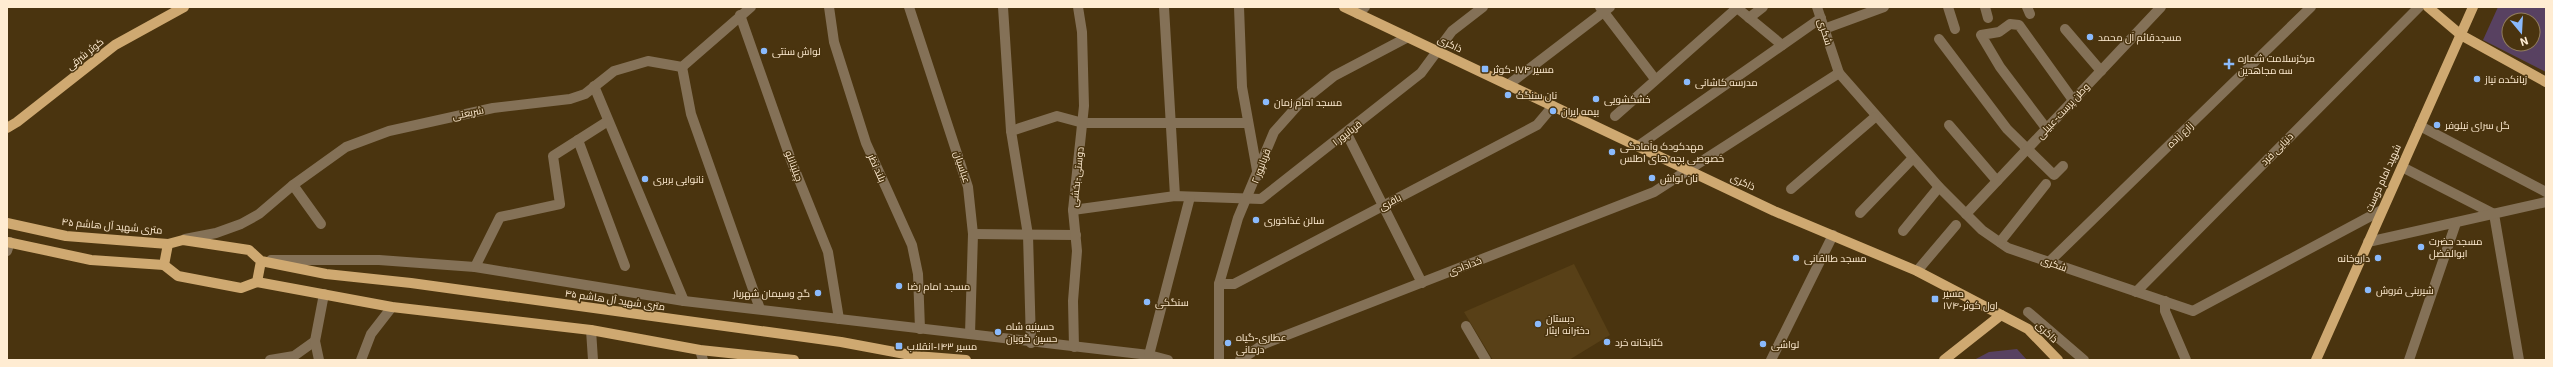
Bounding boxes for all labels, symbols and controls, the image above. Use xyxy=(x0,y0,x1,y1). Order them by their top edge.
north arrow xyxy=(2501,12,2541,52)
street label: شکری xyxy=(1815,17,1835,47)
place label: مسجدقائم آل محمد xyxy=(2098,31,2181,45)
marker: مسجدقائم آل محمد xyxy=(2085,32,2095,42)
street label: ذاکری xyxy=(1436,33,1465,55)
text: N xyxy=(2518,34,2530,49)
street label: کوثر شرقی xyxy=(64,35,106,73)
place label: لواش سنتی xyxy=(772,45,821,58)
marker: لواش سنتی xyxy=(759,46,769,56)
place label: مرکزسلامت شماره سه مجاهدین xyxy=(2238,52,2315,77)
marker: مرکزسلامت شماره سه مجاهدین xyxy=(2223,58,2235,70)
place label: مسیر ۱۷۴-کوثر xyxy=(1492,63,1554,76)
marker: مسیر ۱۷۴-کوثر xyxy=(1480,64,1490,74)
place label: زبانکده نیاز xyxy=(2484,73,2527,86)
marker: زبانکده نیاز xyxy=(2472,74,2482,84)
place label: مدرسه کاشانی xyxy=(1695,76,1758,89)
marker: مدرسه کاشانی xyxy=(1682,77,1692,87)
street label: وطن پرست-عبیلی xyxy=(2034,80,2092,142)
place label: نان سنگک xyxy=(1516,89,1557,102)
marker: نان سنگک xyxy=(1503,90,1513,100)
place label: خشکشویی xyxy=(1604,93,1651,106)
marker: خشکشویی xyxy=(1591,94,1601,104)
place label: مسجد امام زمان xyxy=(1274,96,1342,110)
marker: مسجد امام زمان xyxy=(1261,97,1271,107)
street label: شریعتی xyxy=(451,103,485,123)
place label: بیمه ایران xyxy=(1561,105,1599,118)
marker: بیمه ایران xyxy=(1548,106,1558,116)
street label: قربانپور ۱ xyxy=(1330,117,1364,149)
street label: زارع زاده xyxy=(2164,119,2196,151)
place label: گل سرای نیلوفر xyxy=(2444,119,2510,132)
marker: گل سرای نیلوفر xyxy=(2432,120,2442,130)
street label: دنیایی فرد xyxy=(2258,130,2296,168)
place label: مهدکودک وآمادگی خصوصی بچه های اطلس xyxy=(1620,140,1724,165)
street label: شهید امام دوست xyxy=(2362,142,2405,214)
street label: دوستی-بخشی xyxy=(1067,146,1087,208)
street label: قربانپور ۲ xyxy=(1248,147,1274,185)
marker: مهدکودک وآمادگی خصوصی بچه های اطلس xyxy=(1607,147,1617,157)
street label: چیلینانلو xyxy=(782,149,806,183)
street label: عباسیان xyxy=(951,149,973,185)
street label: بلند نظر xyxy=(865,151,889,184)
street label: ذاکری xyxy=(1729,171,1758,193)
place label: نان لواش xyxy=(1660,172,1698,185)
place label: نانوایی بربری xyxy=(653,173,704,186)
marker: نان لواش xyxy=(1647,173,1657,183)
marker: نانوایی بربری xyxy=(640,174,650,184)
street label: باقری xyxy=(1377,191,1403,213)
place label: سالن غذاخوری xyxy=(1264,214,1324,227)
street label: ۴۵ متری شهید آل هاشم xyxy=(61,215,163,238)
marker: سالن غذاخوری xyxy=(1251,215,1261,225)
place label: مسجد حضرت ابوالفضل xyxy=(2429,235,2482,260)
marker: مسجد حضرت ابوالفضل xyxy=(2416,242,2426,252)
place label: مسجد طالقانی xyxy=(1804,252,1867,265)
place label: داروخانه xyxy=(2337,252,2370,265)
marker: مسجد طالقانی xyxy=(1791,253,1801,263)
street label: شکری xyxy=(2039,253,2069,275)
marker: داروخانه xyxy=(2373,253,2383,263)
street label: خدادادی xyxy=(1446,254,1484,278)
place label: مسجد امام رضا xyxy=(907,280,970,294)
marker: مسجد امام رضا xyxy=(894,281,904,291)
place label: شیرینی فروش xyxy=(2376,284,2434,297)
marker: شیرینی فروش xyxy=(2363,285,2373,295)
street label: ۴۵ متری شهید آل هاشم xyxy=(564,287,666,314)
place label: گچ وسیمان شهریار xyxy=(732,287,810,300)
place label: مسیر ۱۷۴-اول کوثر xyxy=(1942,287,1998,312)
marker: گچ وسیمان شهریار xyxy=(813,288,823,298)
marker: مسیر ۱۷۴-اول کوثر xyxy=(1930,294,1940,304)
place label: سنگکی xyxy=(1155,296,1189,309)
marker: سنگکی xyxy=(1142,297,1152,307)
place label: دبستان دخترانه ایثار xyxy=(1545,312,1590,337)
street label: ذاکری xyxy=(2033,318,2061,346)
marker: دبستان دخترانه ایثار xyxy=(1533,319,1543,329)
place label: حسینیه شاه حسین گویان xyxy=(1006,320,1057,345)
marker: حسینیه شاه حسین گویان xyxy=(993,327,1003,337)
place label: عطاری-گیاه درمانی xyxy=(1236,331,1287,356)
place label: کتابخانه خرد xyxy=(1615,336,1663,349)
marker: کتابخانه خرد xyxy=(1602,337,1612,347)
marker: عطاری-گیاه درمانی xyxy=(1223,338,1233,348)
place label: لواشی xyxy=(1771,338,1799,351)
marker: لواشی xyxy=(1758,339,1768,349)
place label: مسیر ۱۴۳-انقلاب xyxy=(907,340,977,353)
marker: مسیر ۱۴۳-انقلاب xyxy=(894,341,904,351)

